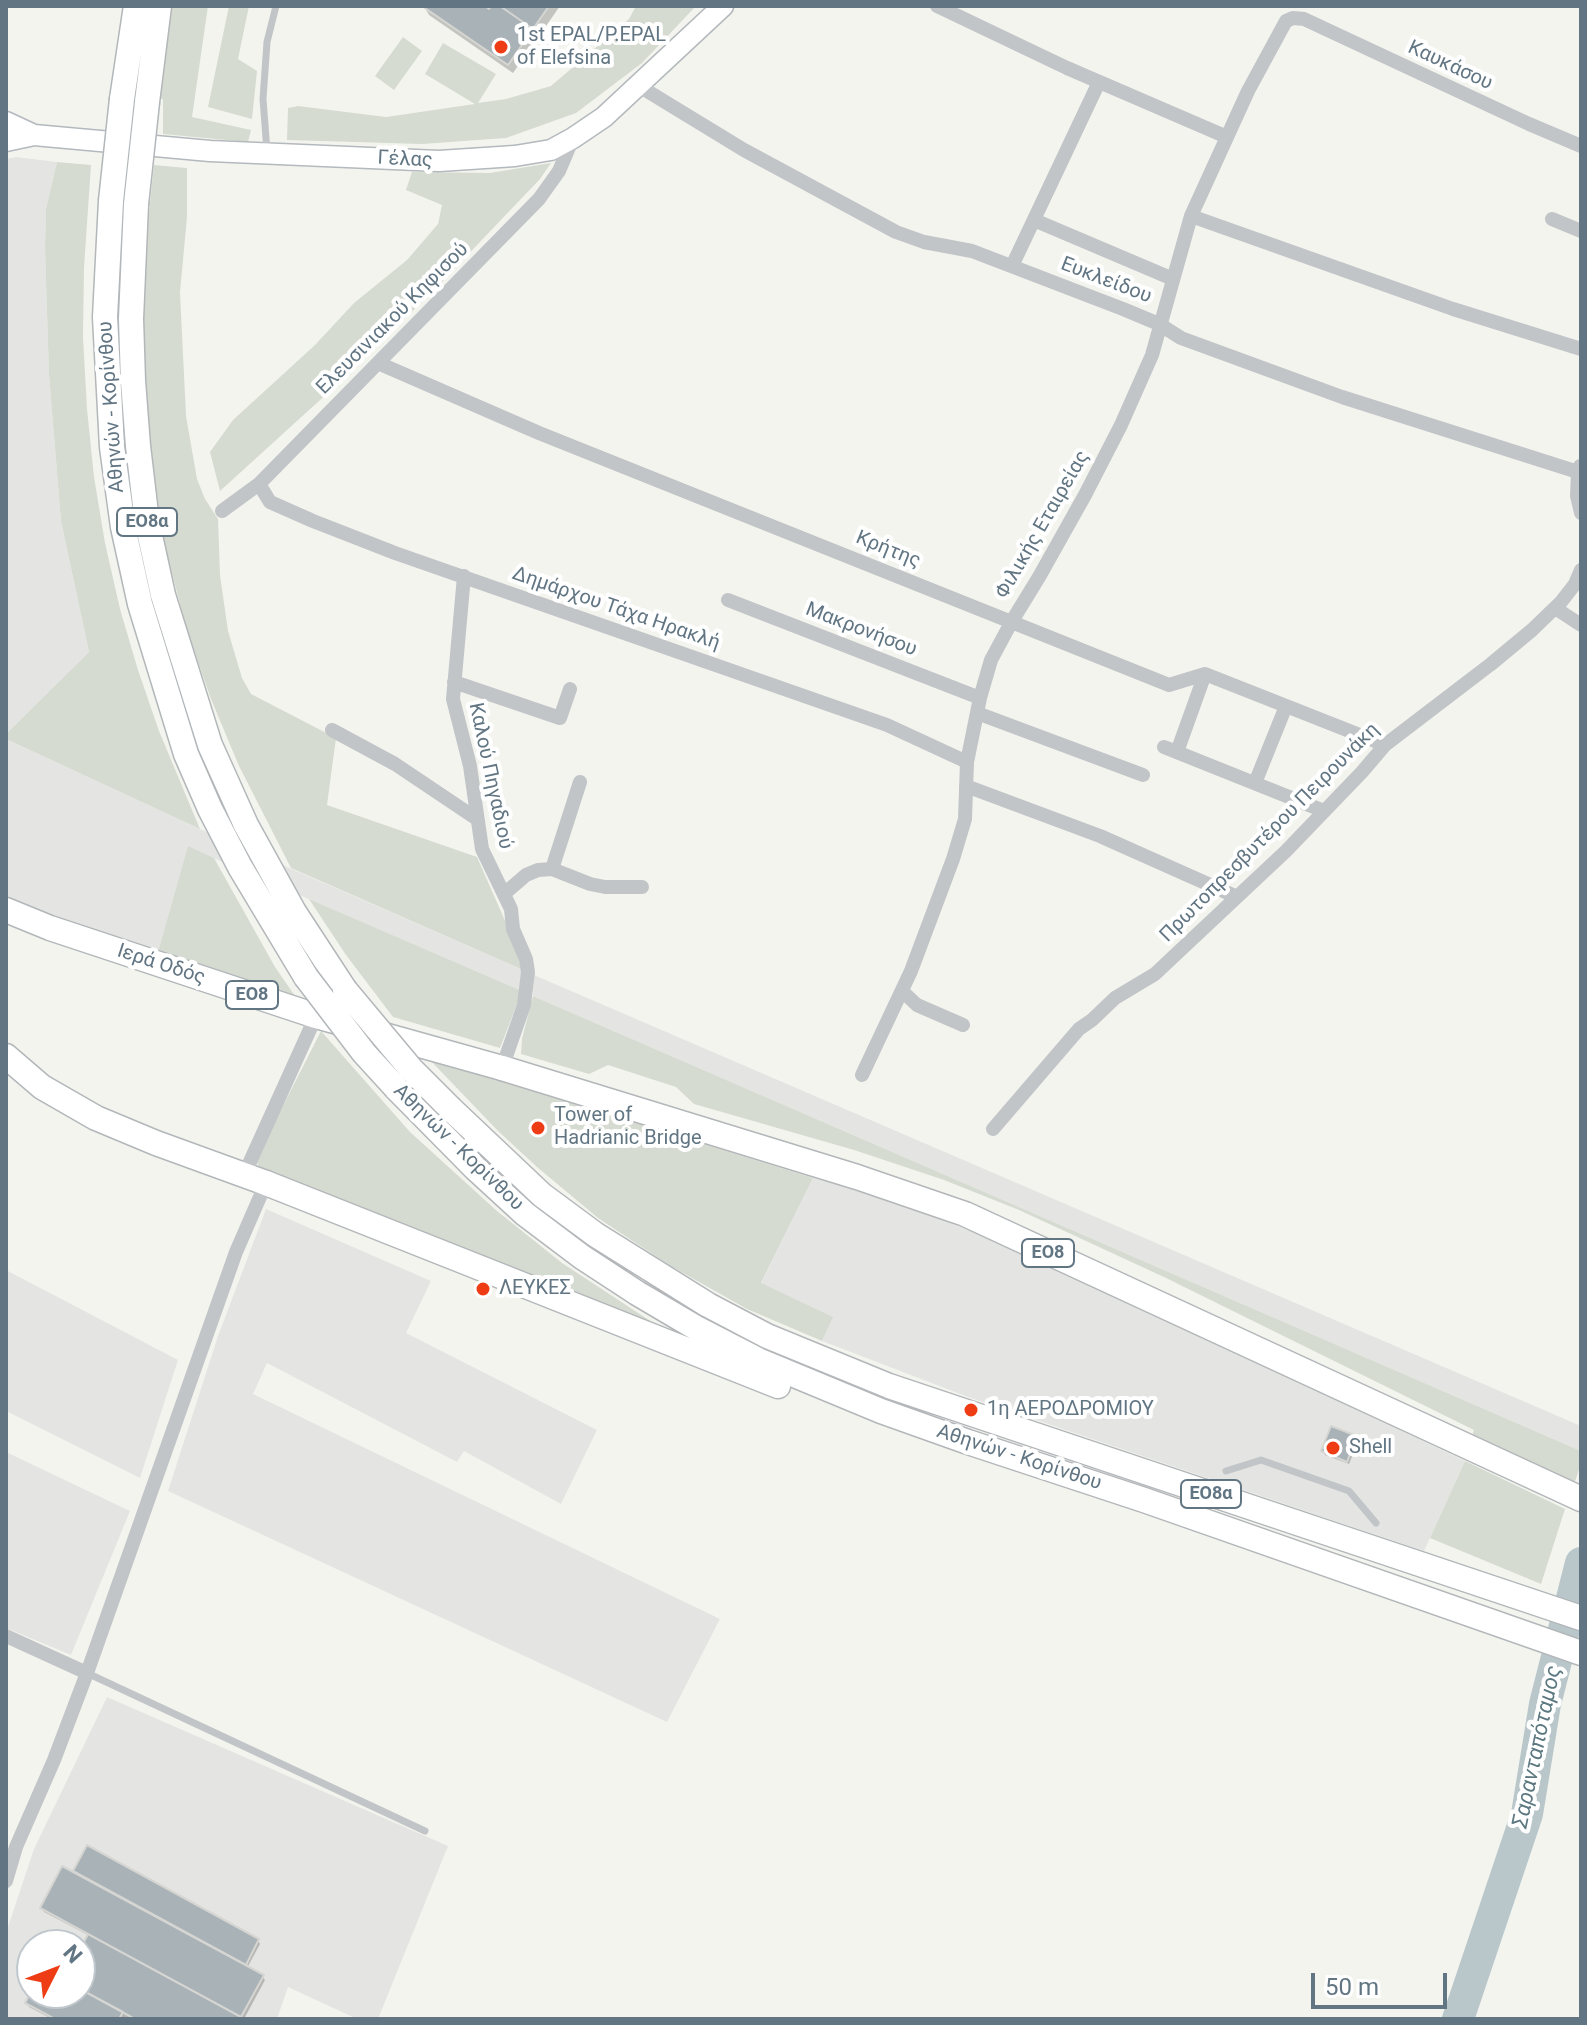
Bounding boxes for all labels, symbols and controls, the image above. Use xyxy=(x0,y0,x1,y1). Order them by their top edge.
place label: 1st EPAL/P.EPAL of Elefsina xyxy=(517,24,666,71)
street label: Καυκάσου xyxy=(1404,36,1496,96)
marker: 1st EPAL/P.EPAL of Elefsina xyxy=(492,38,510,56)
street label: Γέλας xyxy=(377,147,433,173)
street label: Ελευσινιακού Κηφισού xyxy=(312,238,474,400)
street label: Ευκλείδου xyxy=(1057,253,1155,309)
street label: Αθηνών - Κορίνθου xyxy=(94,320,130,494)
street label: Φιλικής Εταιρείας xyxy=(991,447,1095,603)
road number: ΕΟ8α xyxy=(117,508,177,536)
street label: Κρήτης xyxy=(852,526,924,574)
street label: Δημάρχου Τάχα Ηρακλή xyxy=(509,562,723,656)
street label: Μακρονήσου xyxy=(802,598,920,662)
street label: Καλού Πηγαδιού xyxy=(463,701,517,851)
street label: Πρωτοπρεσβυτέρου Πειρουνάκη xyxy=(1155,718,1385,948)
street label: Ιερά Οδός xyxy=(114,940,208,990)
road number: ΕΟ8 xyxy=(226,981,278,1009)
street label: Αθηνών - Κορίνθου xyxy=(388,1080,528,1216)
place label: Tower of Hadrianic Bridge xyxy=(554,1104,702,1151)
marker: Tower of Hadrianic Bridge xyxy=(529,1119,547,1137)
road number: ΕΟ8 xyxy=(1022,1239,1074,1267)
place label: ΛΕΥΚΕΣ xyxy=(499,1277,571,1301)
marker: ΛΕΥΚΕΣ xyxy=(474,1280,492,1298)
place label: 1η ΑΕΡΟΔΡΟΜΙΟΥ xyxy=(987,1398,1154,1422)
marker: 1η ΑΕΡΟΔΡΟΜΙΟΥ xyxy=(962,1401,980,1419)
street label: Αθηνών - Κορίνθου xyxy=(934,1420,1104,1496)
place label: Shell xyxy=(1349,1436,1392,1460)
marker: Shell xyxy=(1324,1439,1342,1457)
road number: ΕΟ8α xyxy=(1181,1480,1241,1508)
water label: Σαρανταπόταμος xyxy=(1508,1663,1568,1831)
north arrow xyxy=(16,1929,96,2009)
text: N xyxy=(58,1940,87,1968)
scale bar xyxy=(1315,1957,1451,2007)
text: 50 m xyxy=(1325,1973,1379,2001)

